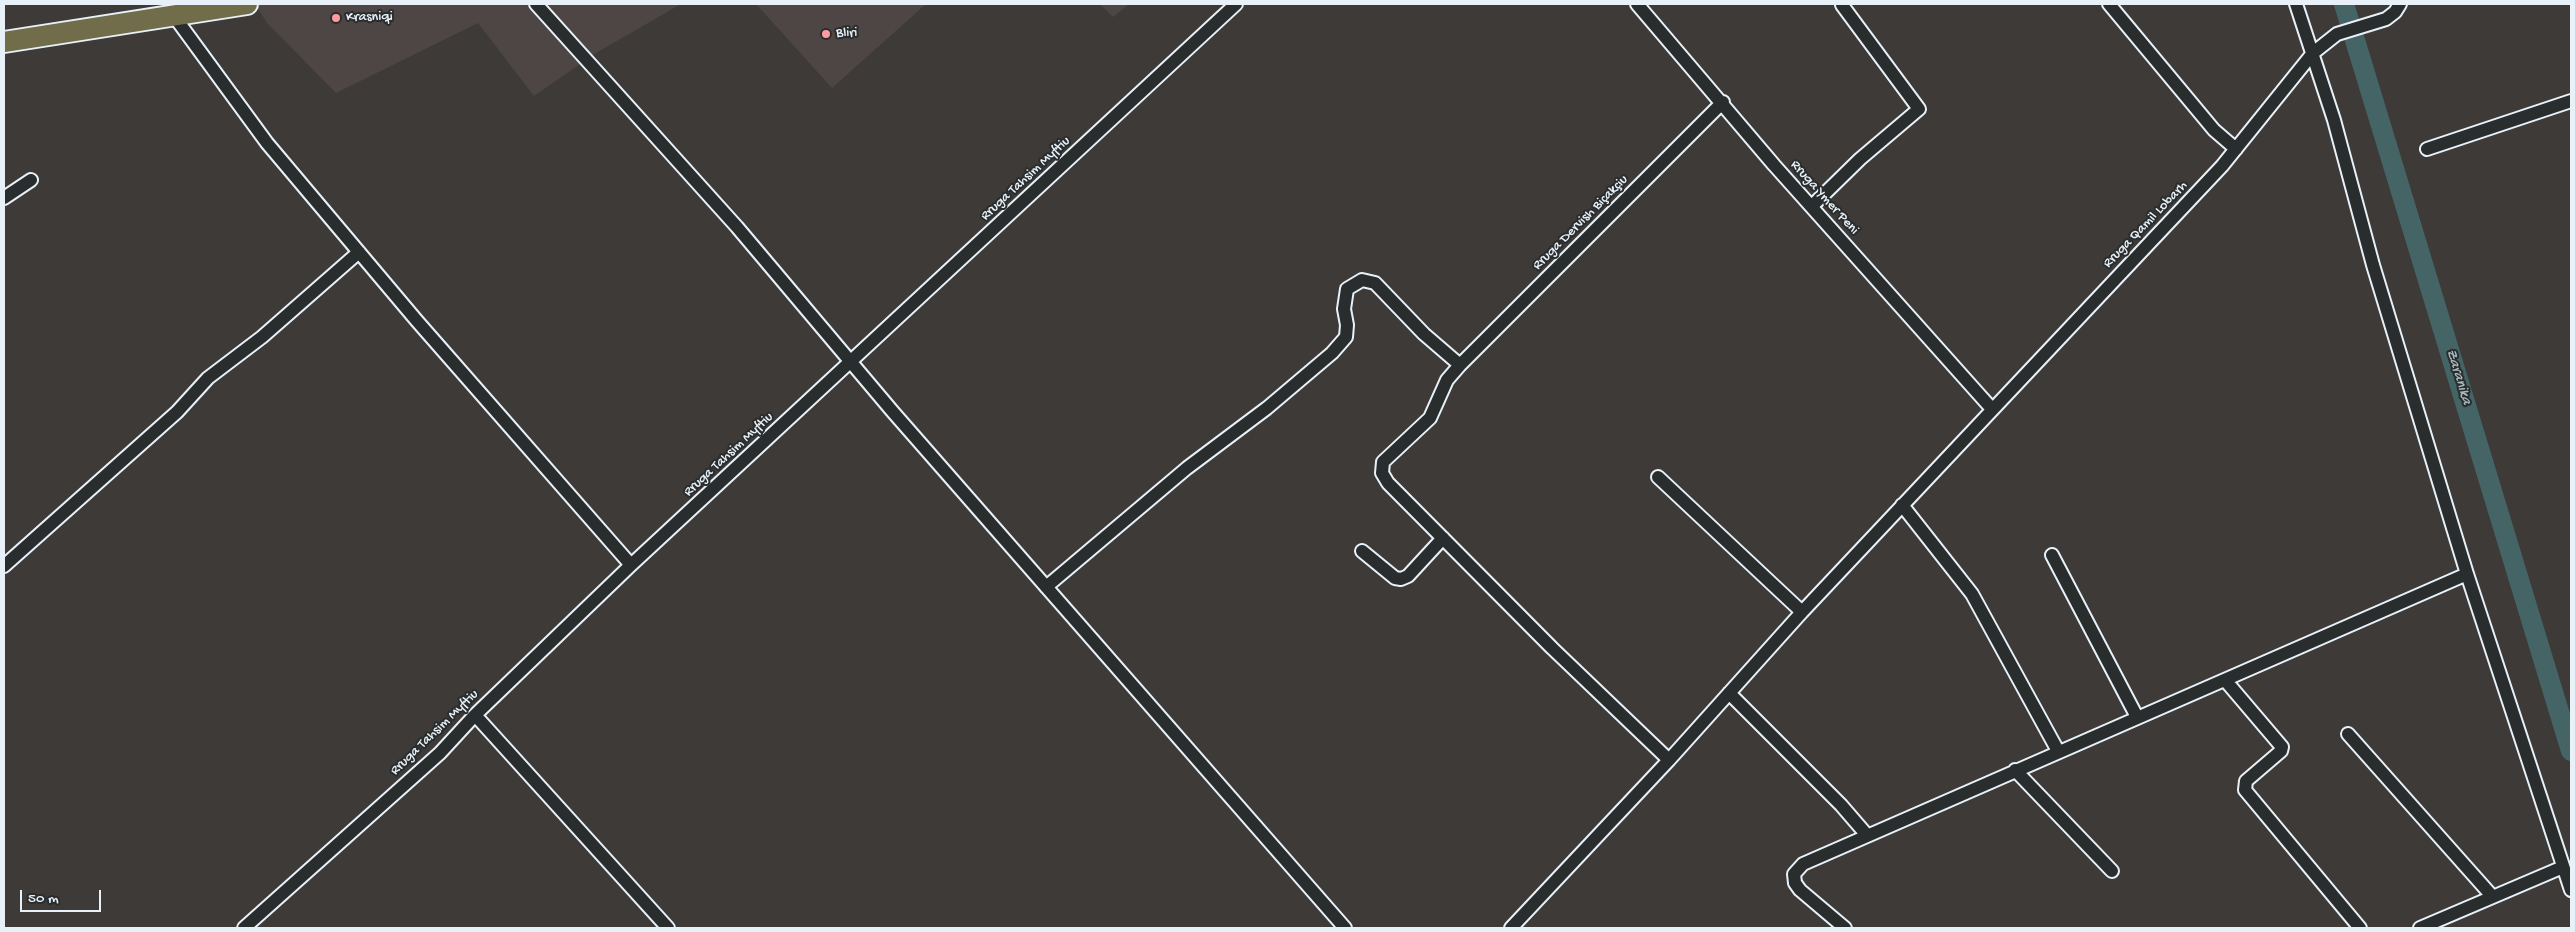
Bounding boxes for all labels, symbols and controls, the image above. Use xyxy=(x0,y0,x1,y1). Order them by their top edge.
place label: Krasniqi xyxy=(346,10,393,26)
marker: Krasniqi xyxy=(330,12,342,24)
place label: Bliri xyxy=(836,26,857,42)
marker: Bliri xyxy=(820,28,832,40)
street label: Rruga Tahsim Myftiu xyxy=(978,133,1074,225)
street label: Rruga Ymer Peni xyxy=(1786,157,1862,239)
street label: Rruga Dervish Biçakçiu xyxy=(1530,172,1632,274)
street label: Rruga Qamil Lobarh xyxy=(2100,178,2192,272)
water label: Zaranika xyxy=(2441,347,2475,407)
street label: Rruga Tahsim Myftiu xyxy=(681,409,777,501)
street label: Rruga Tahsim Myftiu xyxy=(387,687,483,779)
scale bar xyxy=(22,880,104,912)
text: 50 m xyxy=(28,890,59,908)

